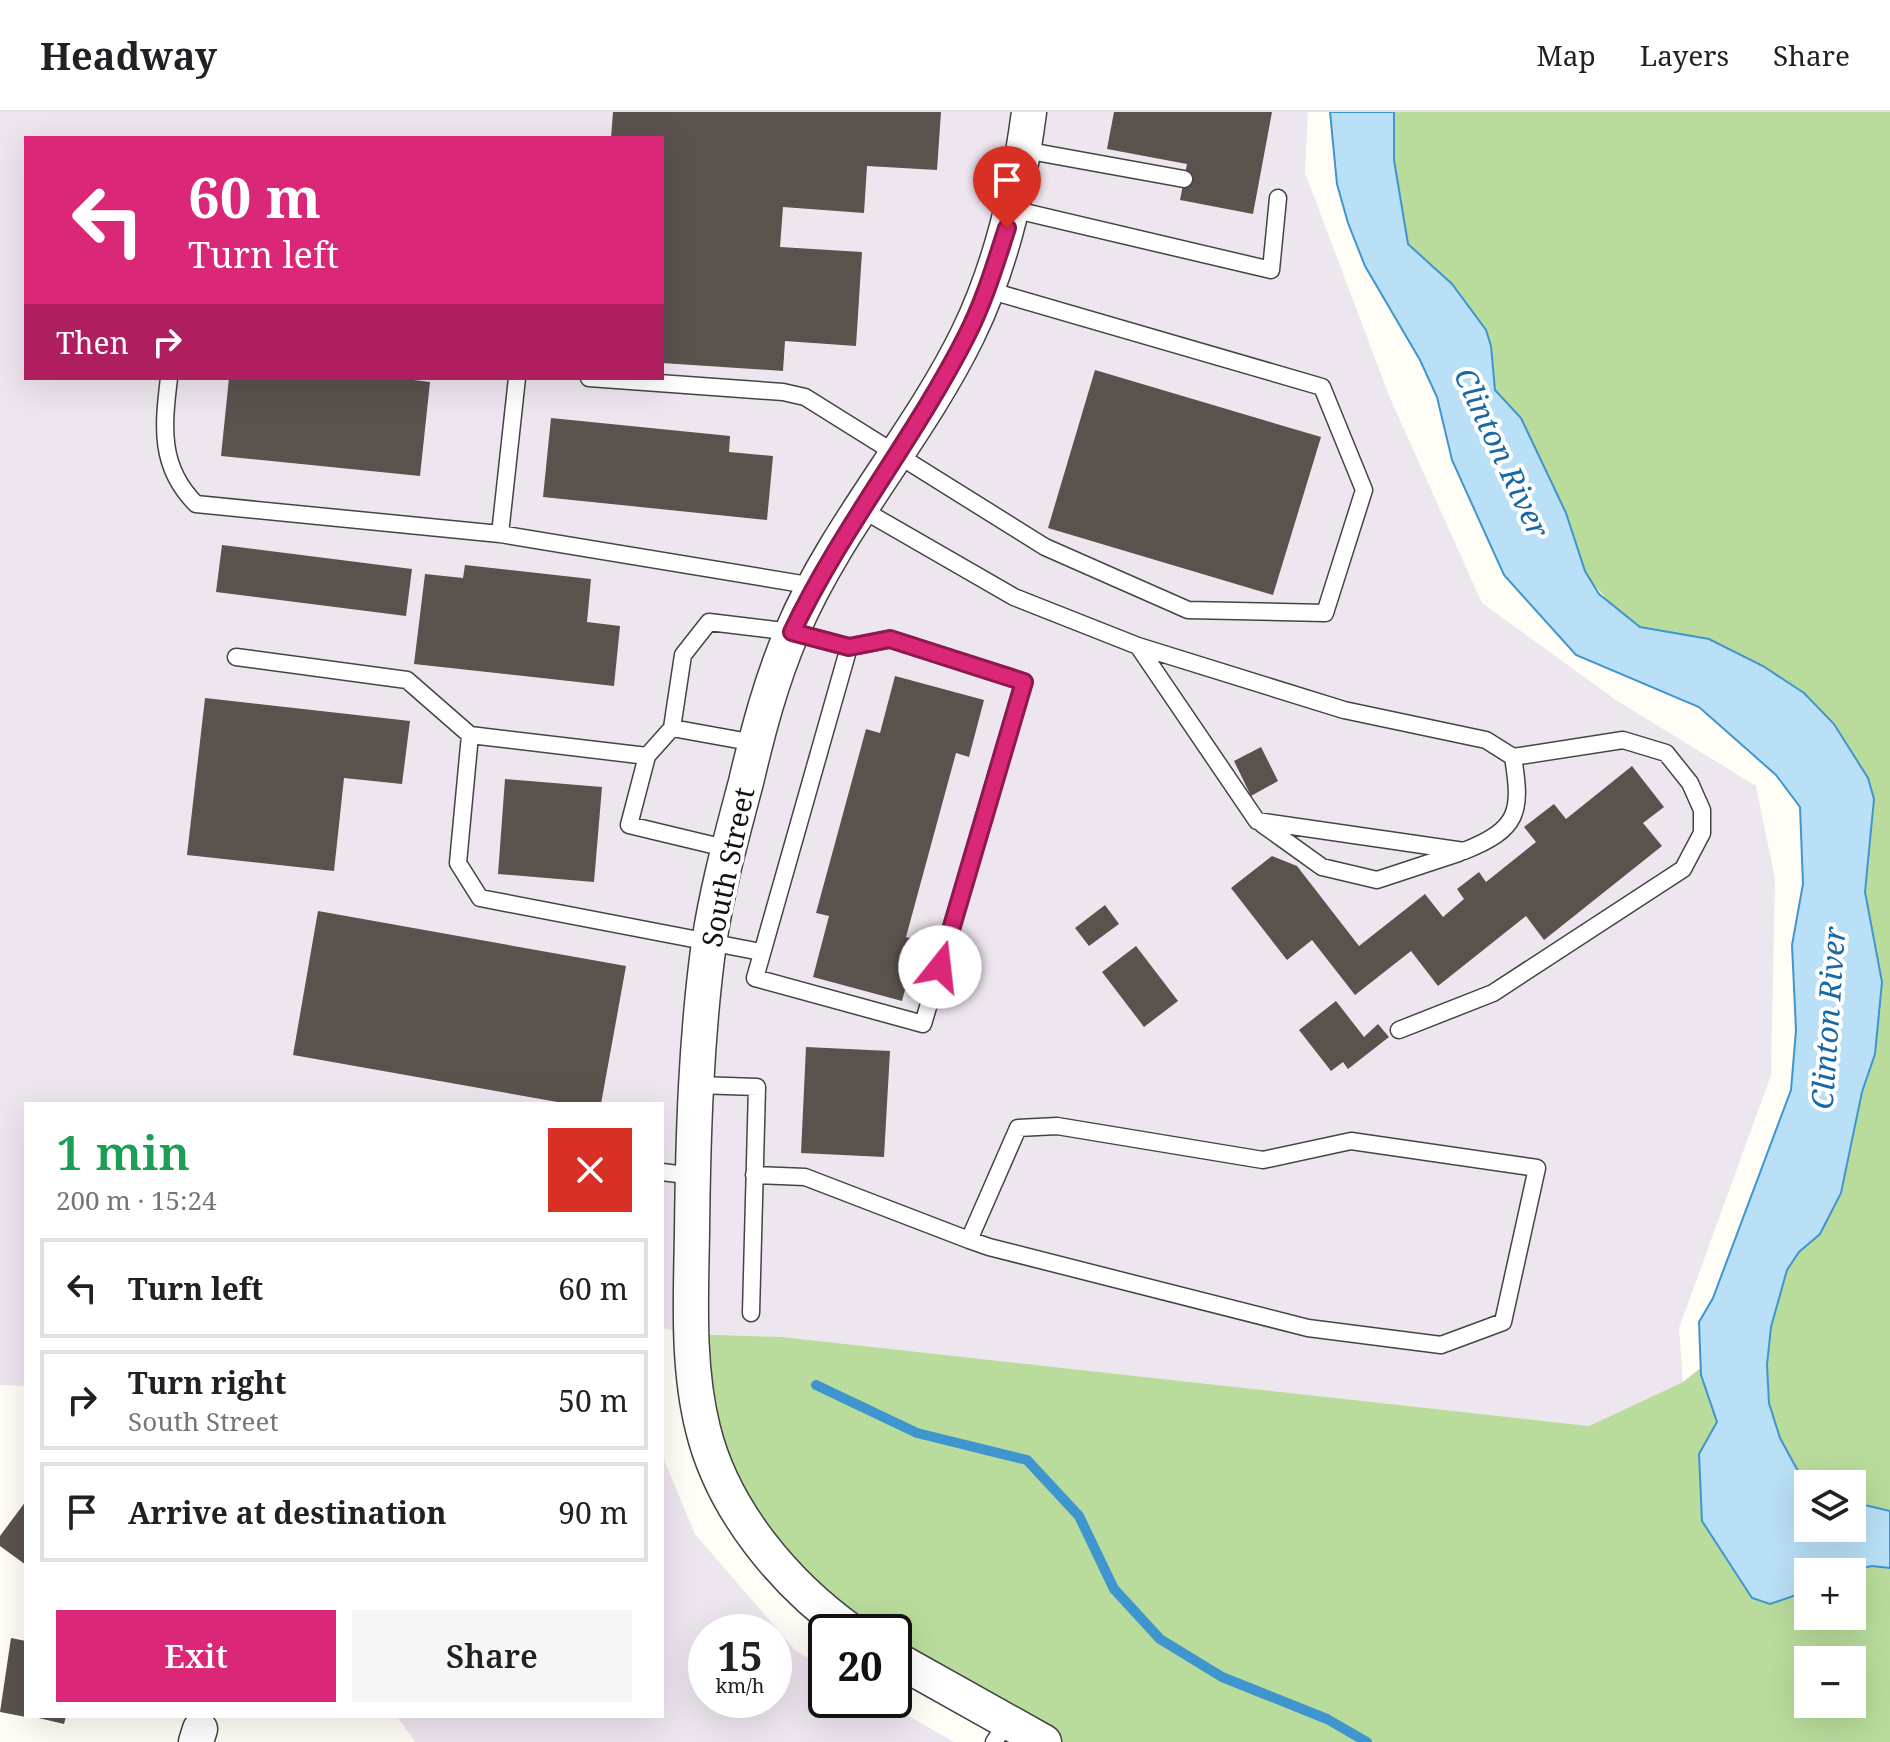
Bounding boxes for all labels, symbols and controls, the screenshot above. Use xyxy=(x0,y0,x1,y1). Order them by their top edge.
text: Headway xyxy=(40,29,217,81)
text: Map xyxy=(1537,36,1596,74)
text: Layers xyxy=(1640,36,1729,74)
text: Share xyxy=(1773,36,1850,74)
pin xyxy=(973,146,1041,228)
text: 60 m xyxy=(188,158,321,234)
icon: arrive xyxy=(985,158,1029,202)
icon: left xyxy=(56,168,160,272)
text: Turn left xyxy=(188,230,339,279)
icon: right xyxy=(145,320,189,364)
text: Then xyxy=(56,322,129,363)
water label: Clinton River xyxy=(1445,361,1560,545)
street label: South Street xyxy=(692,783,762,950)
water label: Clinton River xyxy=(1801,924,1854,1111)
position arrow xyxy=(898,925,982,1009)
text: 1 min xyxy=(56,1119,190,1184)
button: close xyxy=(548,1128,632,1212)
text: 200 m · 15:24 xyxy=(56,1182,217,1218)
icon: left xyxy=(60,1266,104,1310)
text: Turn left xyxy=(128,1268,263,1309)
text: 60 m xyxy=(558,1268,628,1309)
text: Turn right xyxy=(128,1362,286,1403)
icon: right xyxy=(60,1378,104,1422)
text: 50 m xyxy=(558,1380,628,1421)
text: South Street xyxy=(128,1403,279,1439)
map controls xyxy=(1794,1470,1866,1718)
button: layers xyxy=(1794,1470,1866,1542)
icon: arrive xyxy=(60,1490,104,1534)
text: Arrive at destination xyxy=(128,1492,447,1533)
text: 90 m xyxy=(558,1492,628,1533)
button: + xyxy=(1794,1558,1866,1630)
button: Exit xyxy=(56,1610,336,1702)
button: Share xyxy=(352,1610,632,1702)
speed limit sign: 20 xyxy=(808,1614,912,1718)
text: 15 xyxy=(717,1628,763,1683)
button: − xyxy=(1794,1646,1866,1718)
text: km/h xyxy=(715,1672,765,1699)

